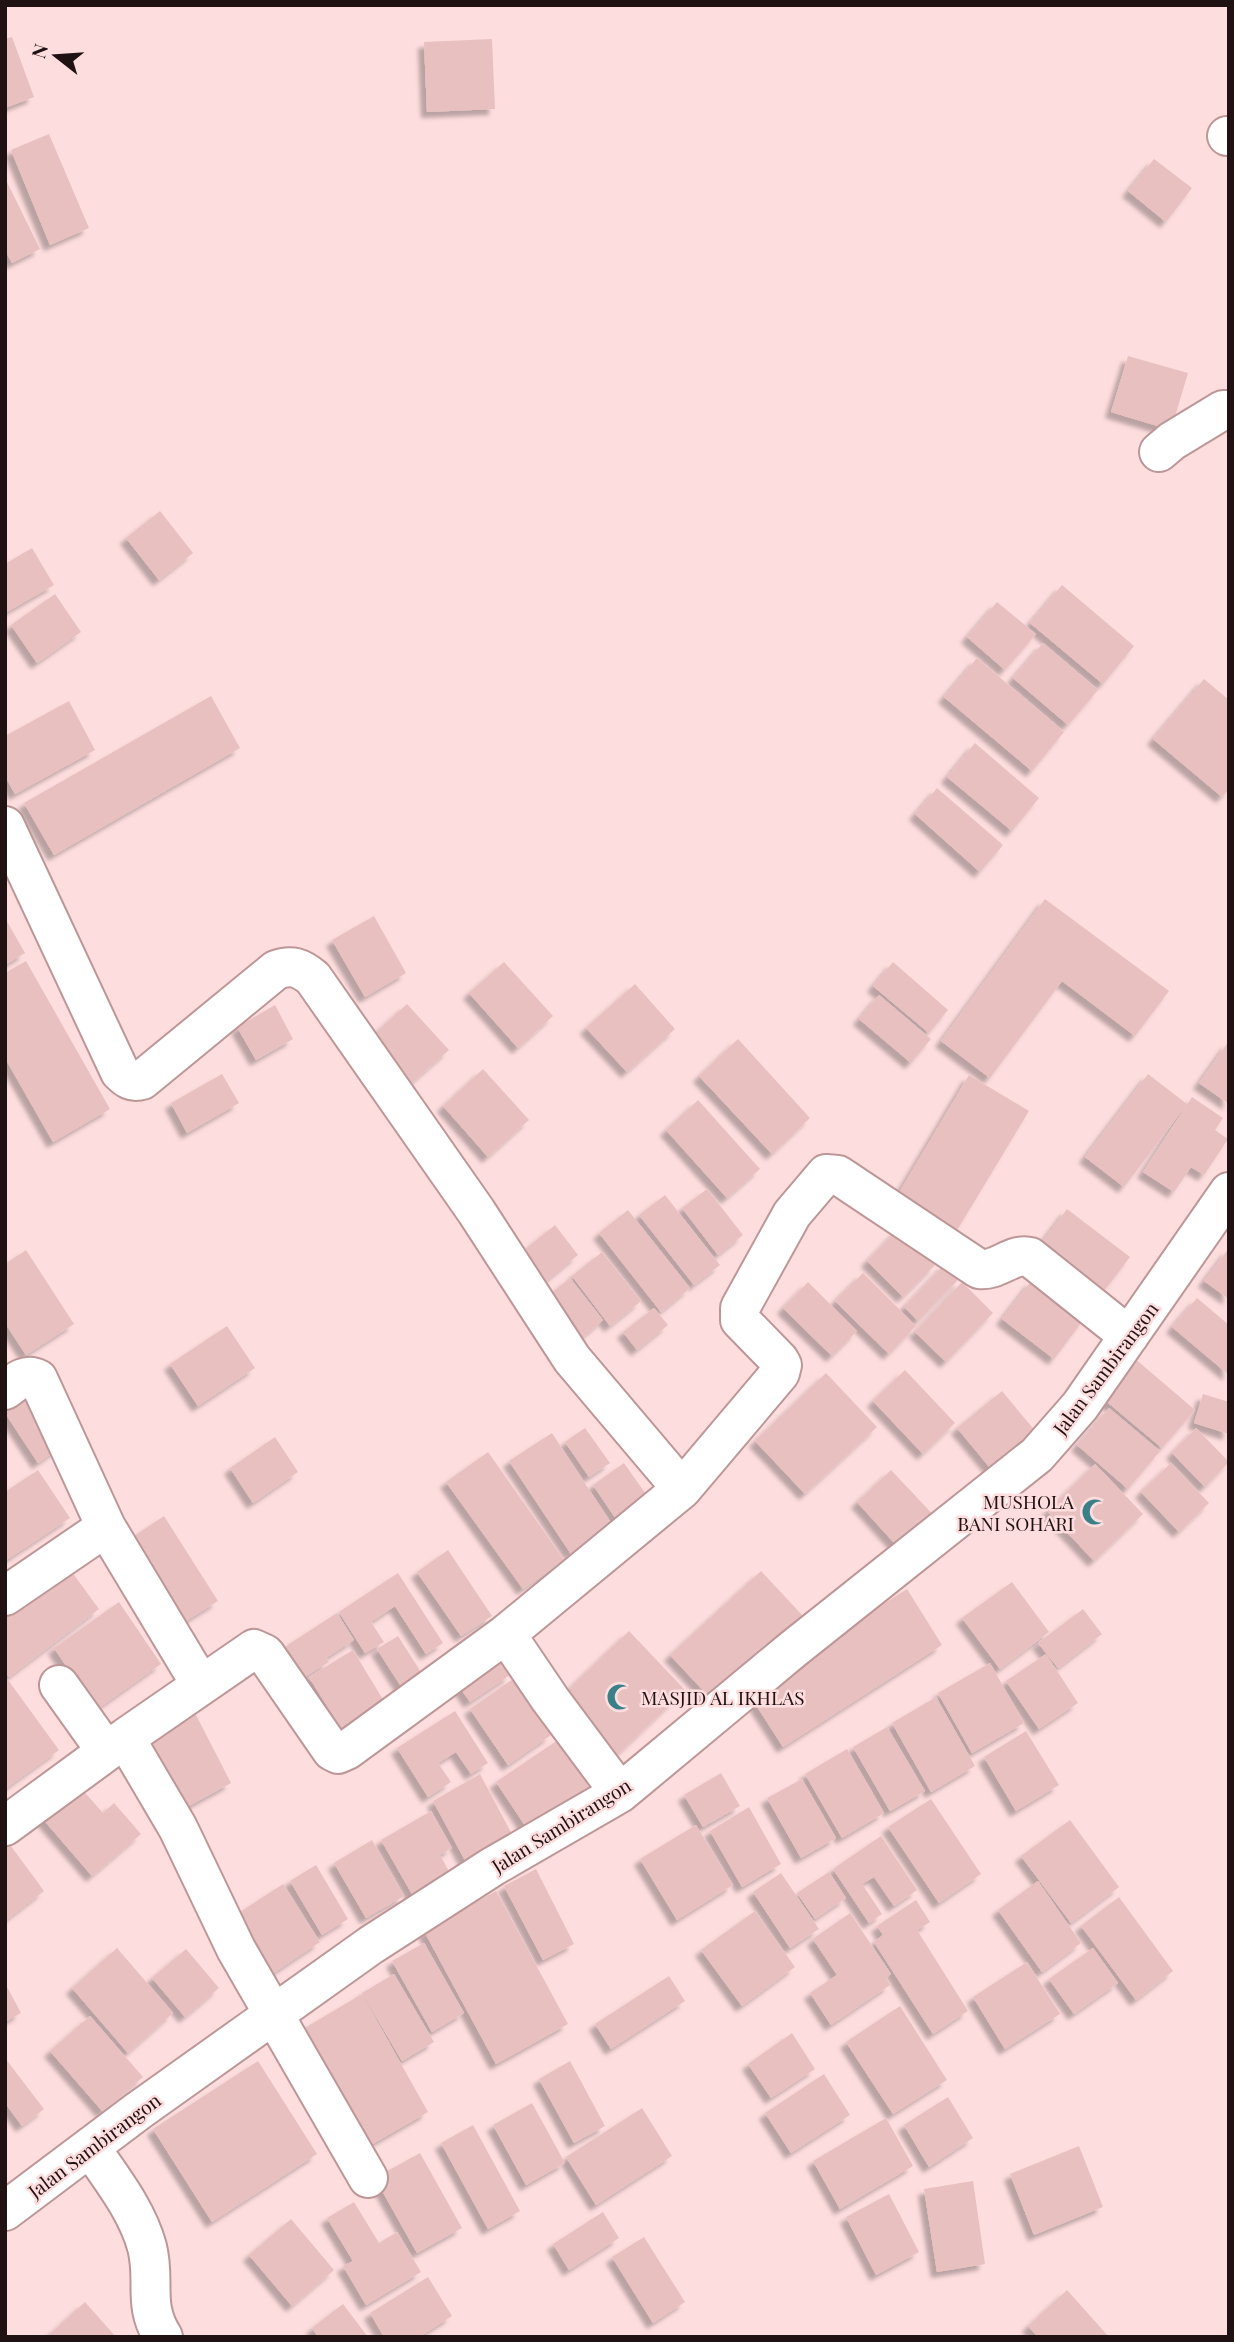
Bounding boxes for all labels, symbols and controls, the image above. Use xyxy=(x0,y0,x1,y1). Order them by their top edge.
north arrow xyxy=(21,21,91,91)
text: N xyxy=(24,40,53,61)
street label: Jalan Sambirangon xyxy=(1046,1296,1164,1440)
place label: MUSHOLA BANI SOHARI xyxy=(957,1488,1075,1536)
mosque icon: MUSHOLA BANI SOHARI xyxy=(1080,1497,1110,1527)
mosque icon: MASJID AL IKHLAS xyxy=(605,1682,635,1712)
place label: MASJID AL IKHLAS xyxy=(641,1684,804,1710)
street label: Jalan Sambirangon xyxy=(486,1771,636,1879)
street label: Jalan Sambirangon xyxy=(22,2086,166,2204)

